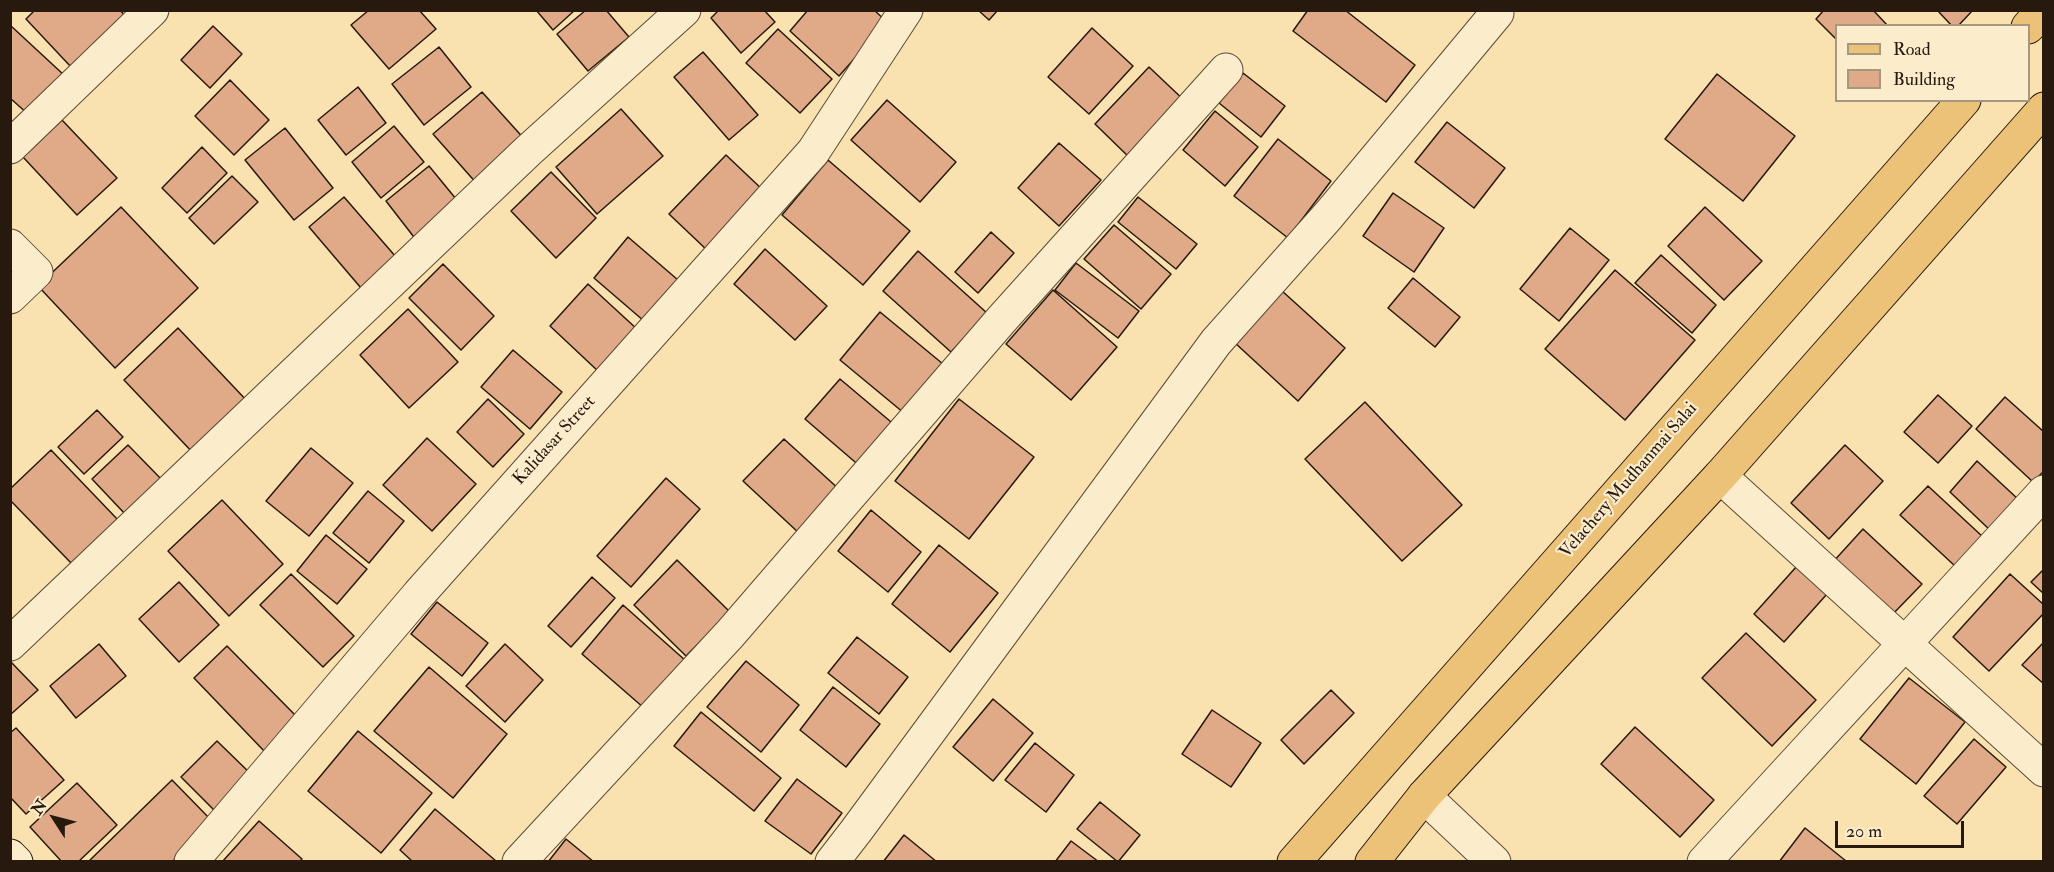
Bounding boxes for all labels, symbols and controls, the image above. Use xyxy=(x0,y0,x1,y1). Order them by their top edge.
legend xyxy=(1835,24,2030,102)
text: Road xyxy=(1893,38,1931,61)
text: Building xyxy=(1893,68,1955,91)
street label: Kalidasar Street xyxy=(509,392,601,490)
street label: Velachery Mudhanmai Salai xyxy=(1556,399,1702,563)
north arrow xyxy=(24,788,84,848)
text: N xyxy=(27,796,52,819)
scale bar xyxy=(1838,809,1967,847)
text: 20 m xyxy=(1846,820,1882,843)

